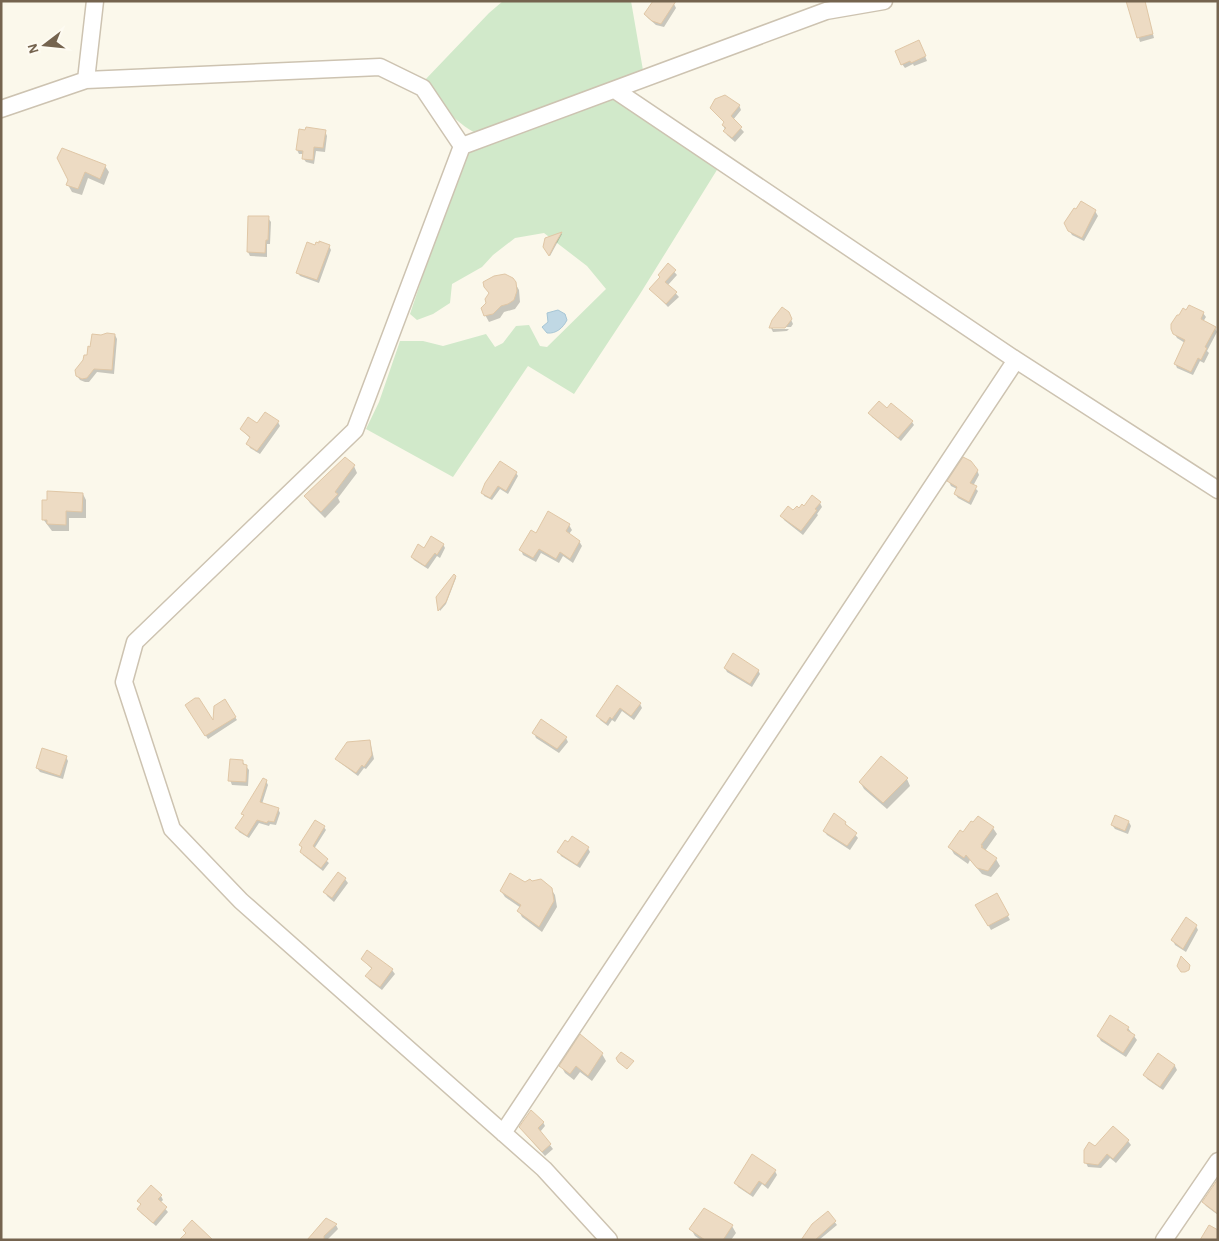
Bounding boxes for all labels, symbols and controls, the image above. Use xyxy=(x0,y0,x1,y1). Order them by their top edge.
north arrow xyxy=(20,20,70,70)
text: N xyxy=(25,42,42,55)

